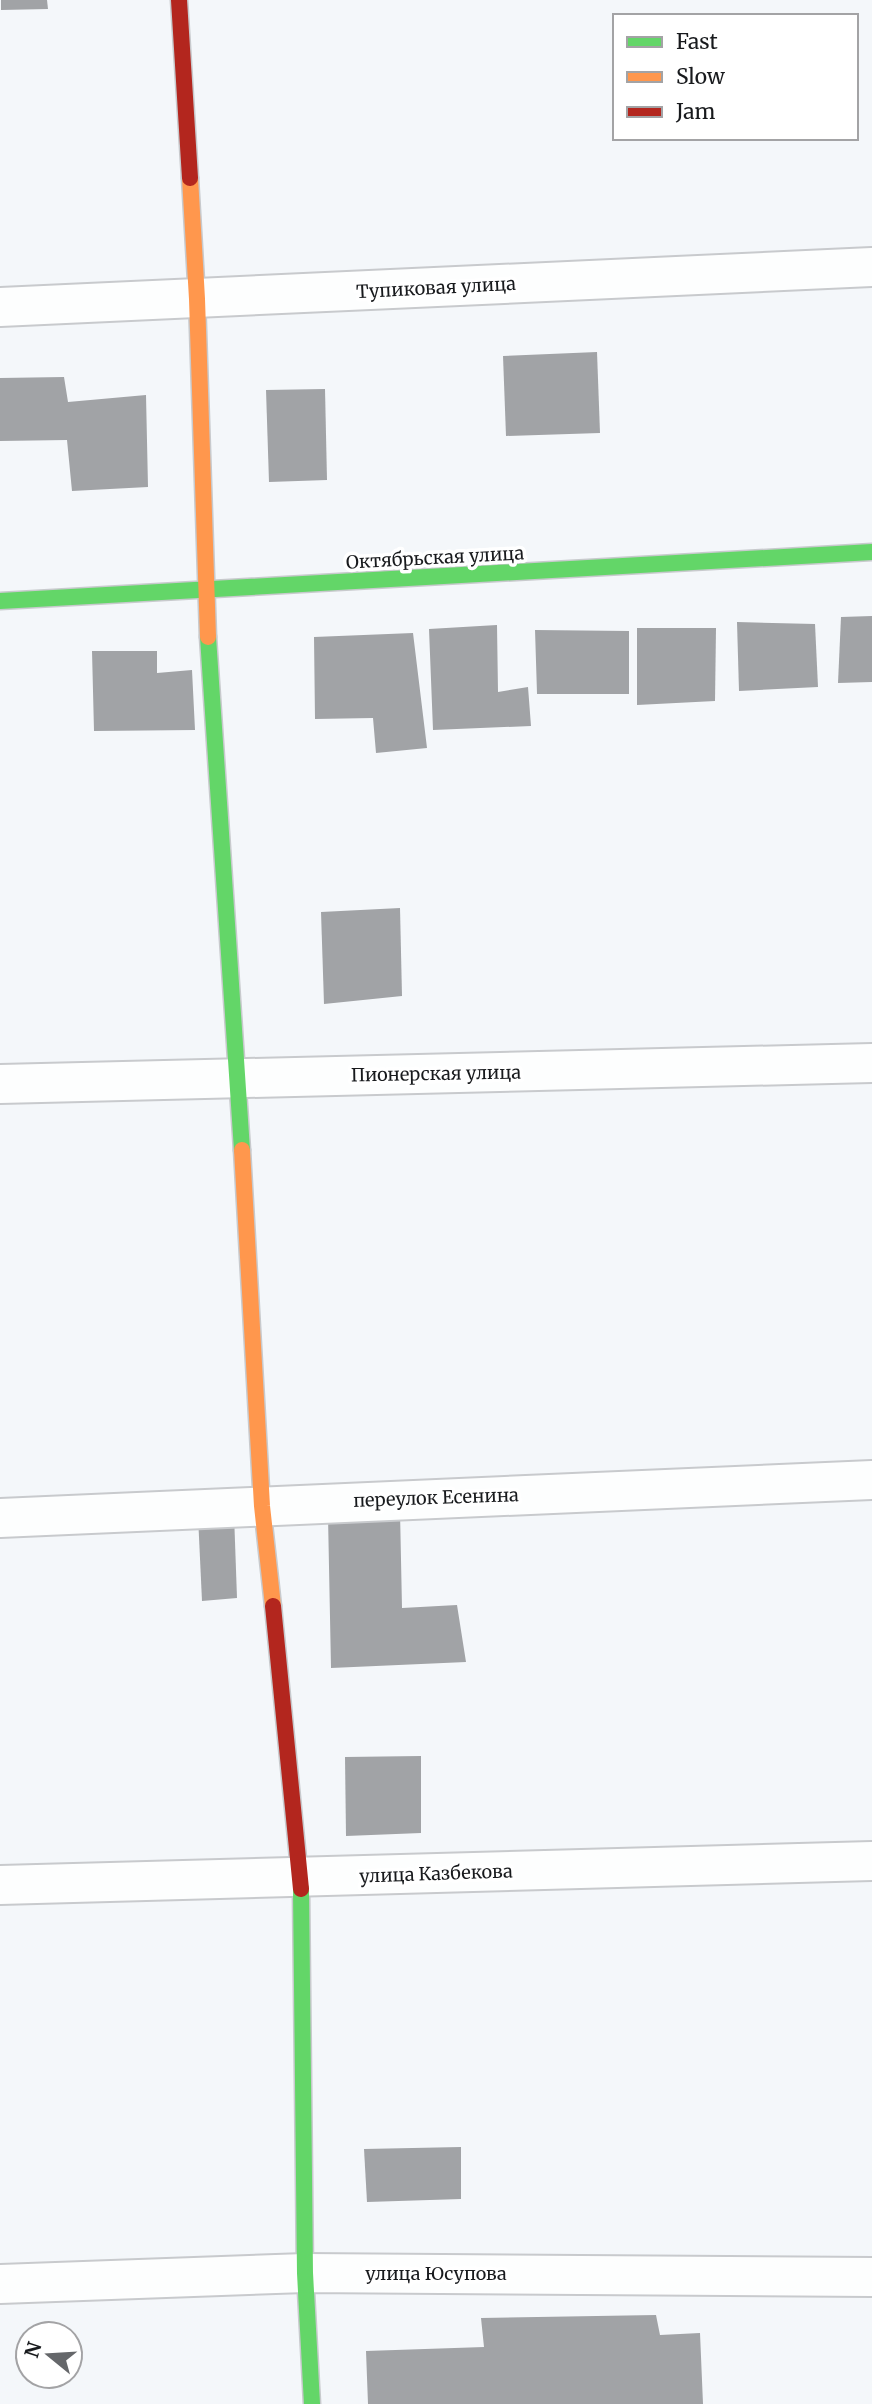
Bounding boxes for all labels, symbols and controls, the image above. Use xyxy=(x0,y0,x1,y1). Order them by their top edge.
legend xyxy=(613,14,858,140)
text: Fast xyxy=(676,28,718,55)
text: Slow xyxy=(676,63,725,90)
text: Jam xyxy=(675,98,715,125)
street label: Тупиковая улица xyxy=(355,272,517,303)
street label: Октябрьская улица xyxy=(345,541,525,574)
street label: Пионерская улица xyxy=(351,1061,522,1086)
street label: переулок Есенина xyxy=(353,1483,519,1512)
street label: улица Казбекова xyxy=(359,1859,513,1888)
street label: улица Юсупова xyxy=(365,2262,507,2285)
north arrow xyxy=(14,2320,84,2390)
text: N xyxy=(19,2339,47,2361)

